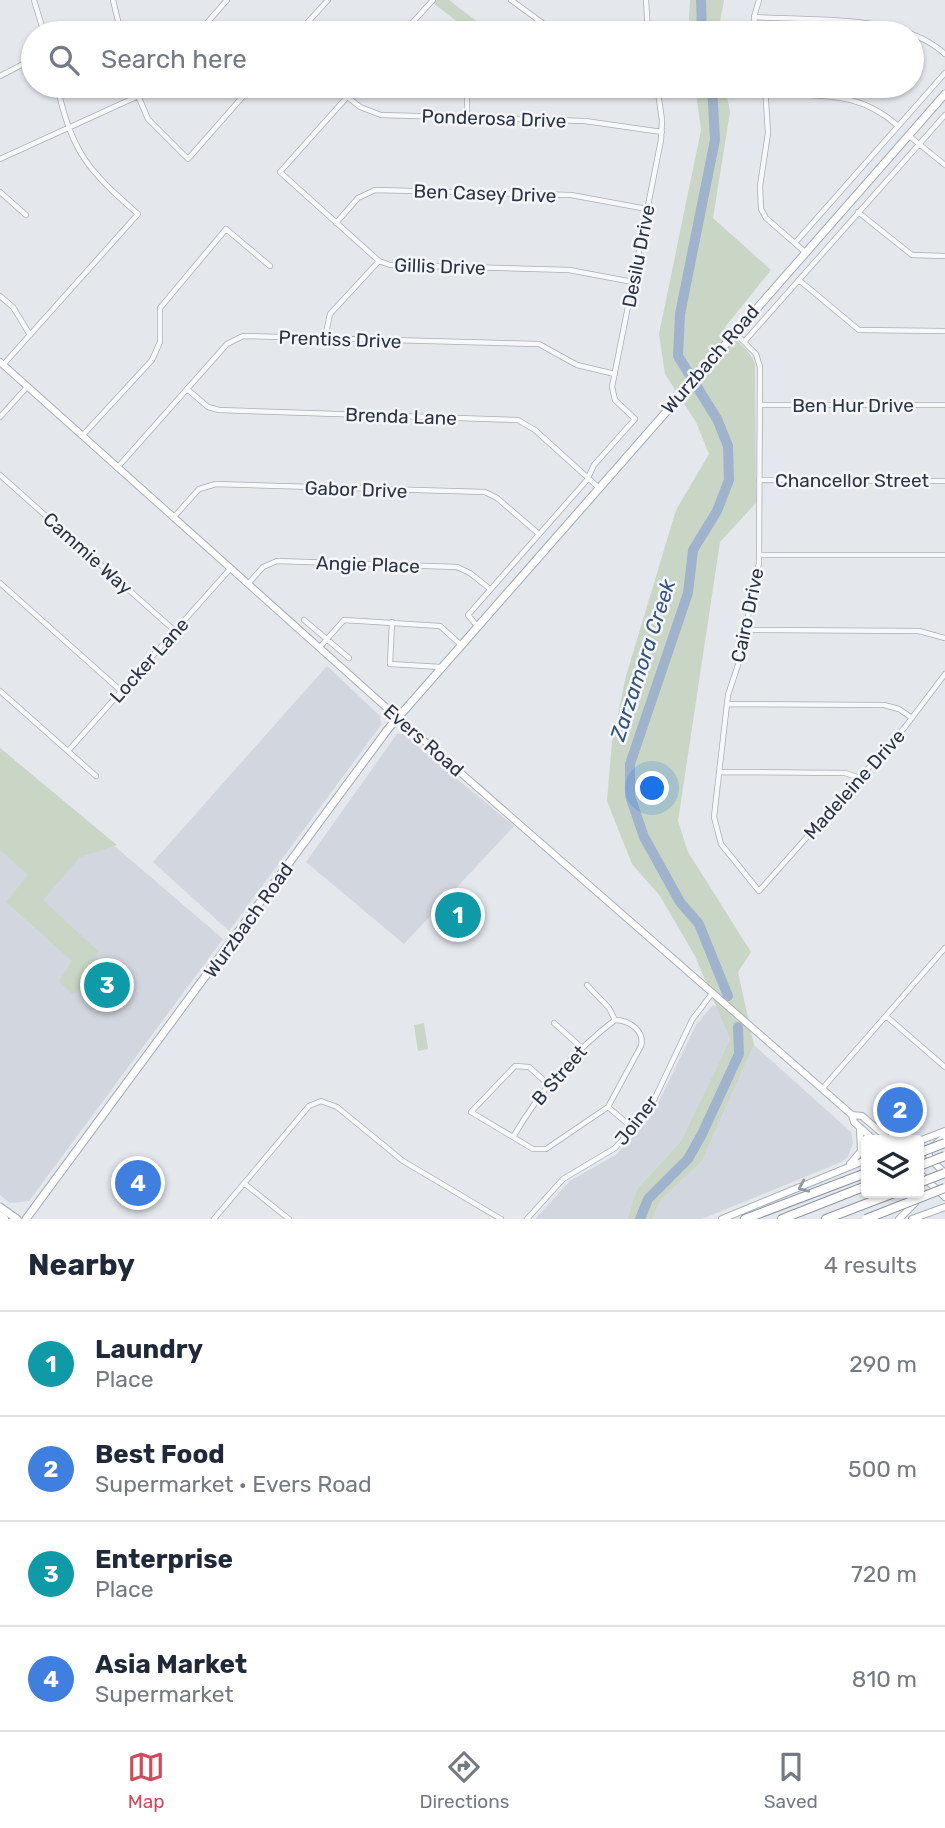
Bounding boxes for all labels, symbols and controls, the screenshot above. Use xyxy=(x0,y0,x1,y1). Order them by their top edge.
search box xyxy=(21,21,924,98)
icon: search xyxy=(45,41,83,79)
text: Search here xyxy=(101,44,247,75)
street label: Ponderosa Drive xyxy=(421,104,567,133)
street label: Ben Casey Drive xyxy=(413,180,557,207)
street label: Desilu Drive xyxy=(617,203,660,310)
street label: Gillis Drive xyxy=(394,253,486,280)
street label: Wurzbach Road xyxy=(657,300,764,419)
street label: Prentiss Drive xyxy=(278,326,402,353)
street label: Ben Hur Drive xyxy=(792,394,914,417)
street label: Brenda Lane xyxy=(345,403,457,430)
street label: Chancellor Street xyxy=(775,469,930,492)
street label: Gabor Drive xyxy=(304,476,408,503)
street label: Cammie Way xyxy=(38,507,137,599)
street label: Angie Place xyxy=(316,551,420,578)
street label: Cairo Drive xyxy=(726,566,769,664)
water label: Zarzamora Creek xyxy=(604,575,681,745)
street label: Locker Lane xyxy=(105,613,194,708)
street label: Evers Road xyxy=(379,699,468,781)
street label: Madeleine Drive xyxy=(799,725,910,844)
your location xyxy=(635,771,669,805)
street label: Wurzbach Road xyxy=(199,858,298,982)
pin: 1 xyxy=(435,889,481,941)
pin: 3 xyxy=(84,959,130,1011)
street label: B Street xyxy=(527,1040,592,1110)
pin: 2 xyxy=(877,1084,923,1136)
street label: Joiner xyxy=(610,1090,663,1150)
map controls xyxy=(861,1135,924,1198)
button: layers xyxy=(861,1135,924,1198)
pin: 4 xyxy=(115,1157,161,1209)
one-way arrow xyxy=(798,1178,810,1192)
text: Nearby xyxy=(28,1247,135,1283)
text: 4 results xyxy=(824,1251,917,1279)
text: Laundry xyxy=(95,1334,203,1365)
text: 1 xyxy=(45,1350,57,1378)
text: 290 m xyxy=(849,1350,917,1378)
text: Place xyxy=(95,1365,154,1393)
text: Best Food xyxy=(95,1439,225,1470)
text: 2 xyxy=(44,1455,58,1483)
text: 500 m xyxy=(848,1455,917,1483)
text: Supermarket · Evers Road xyxy=(95,1470,372,1498)
text: Enterprise xyxy=(95,1544,233,1575)
text: 3 xyxy=(43,1560,59,1588)
text: 720 m xyxy=(851,1560,917,1588)
text: Place xyxy=(95,1575,154,1603)
text: Asia Market xyxy=(95,1649,247,1680)
text: 4 xyxy=(43,1665,59,1693)
text: 810 m xyxy=(852,1665,917,1693)
text: Supermarket xyxy=(95,1680,233,1708)
tab: Map xyxy=(127,1748,165,1813)
tab: Directions xyxy=(419,1748,509,1813)
tab: Saved xyxy=(764,1748,818,1813)

